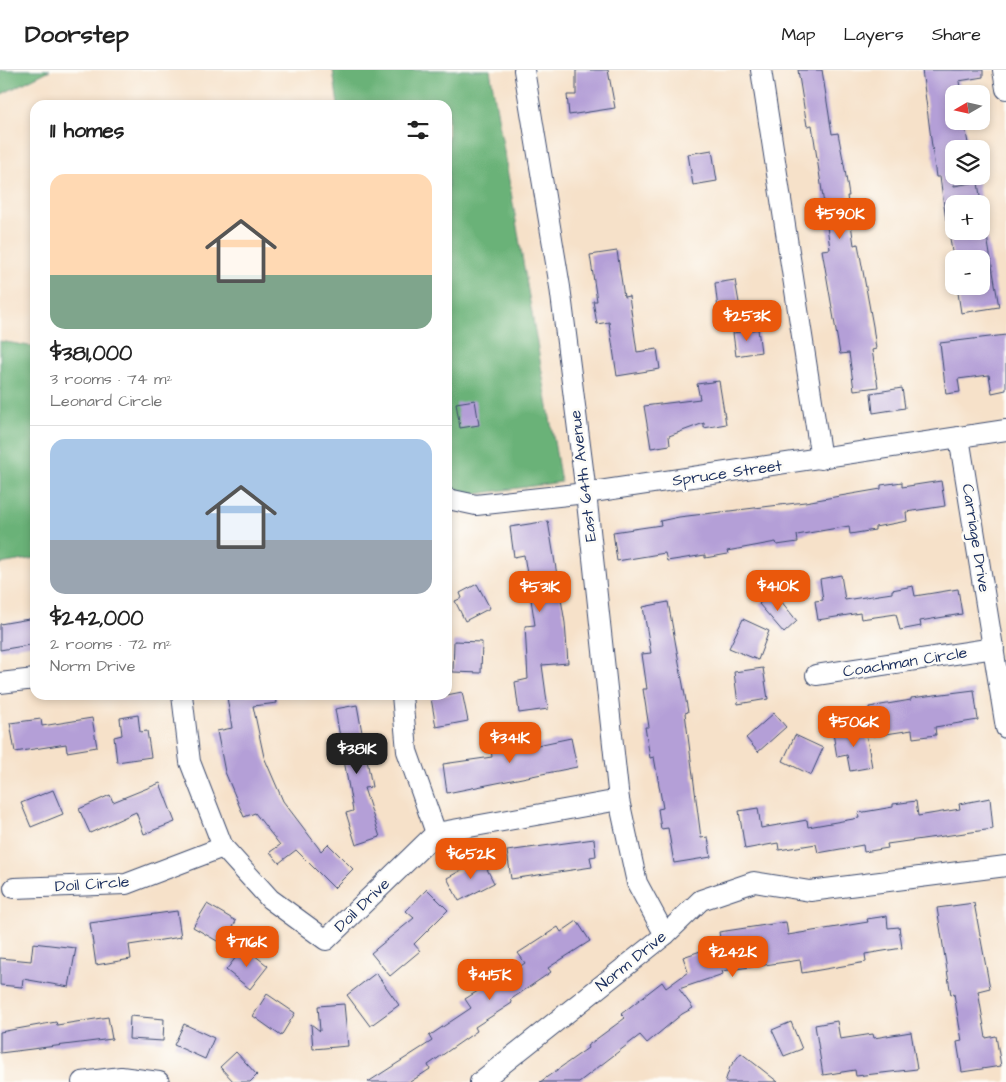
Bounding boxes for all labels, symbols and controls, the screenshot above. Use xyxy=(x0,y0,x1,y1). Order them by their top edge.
text: Doorstep xyxy=(25,18,129,52)
text: Map xyxy=(781,22,815,47)
text: Layers xyxy=(843,22,904,47)
text: Share xyxy=(932,22,981,47)
north arrow xyxy=(945,85,990,130)
map controls xyxy=(945,85,990,295)
text: 11 homes xyxy=(50,116,124,145)
icon: filters xyxy=(404,116,432,144)
button: layers xyxy=(945,140,990,185)
button: + xyxy=(945,195,990,240)
pin: $590K xyxy=(805,198,875,240)
text: $590K xyxy=(815,203,865,225)
icon: home xyxy=(196,206,286,296)
button: − xyxy=(945,250,990,295)
pin: $253K xyxy=(712,300,782,342)
text: $253K xyxy=(723,305,771,327)
text: $381,000 xyxy=(50,339,132,368)
text: 3 rooms · 74 m² xyxy=(50,368,173,390)
text: Leonard Circle xyxy=(50,390,162,412)
street label: East 64th Avenue xyxy=(564,409,602,543)
street label: Spruce Street xyxy=(671,454,784,492)
icon: home xyxy=(196,472,286,562)
street label: Carriage Drive xyxy=(956,482,995,594)
pin: $531K xyxy=(505,570,575,613)
pin: $410K xyxy=(743,570,813,612)
text: $410K xyxy=(757,575,799,597)
text: $531K xyxy=(520,576,560,598)
text: $242,000 xyxy=(50,604,144,633)
text: 2 rooms · 72 m² xyxy=(50,633,172,655)
street label: Coachman Circle xyxy=(841,641,969,683)
text: Norm Drive xyxy=(50,655,135,677)
pin: $506K xyxy=(819,706,889,748)
text: $506K xyxy=(829,711,879,733)
pin: $341K xyxy=(475,722,545,764)
text: $341K xyxy=(490,727,530,749)
pin: $381K xyxy=(322,732,392,775)
text: $381K xyxy=(337,738,377,760)
pin: $652K xyxy=(436,838,506,880)
text: $652K xyxy=(446,843,496,865)
street label: Doil Circle xyxy=(54,870,130,898)
street label: Doil Drive xyxy=(329,873,395,937)
street label: Norm Drive xyxy=(591,925,671,996)
pin: $716K xyxy=(212,926,282,968)
text: $716K xyxy=(227,931,267,953)
pin: $242K xyxy=(698,936,768,978)
text: $242K xyxy=(709,941,757,963)
pin: $415K xyxy=(455,958,525,1001)
text: $415K xyxy=(469,964,511,986)

